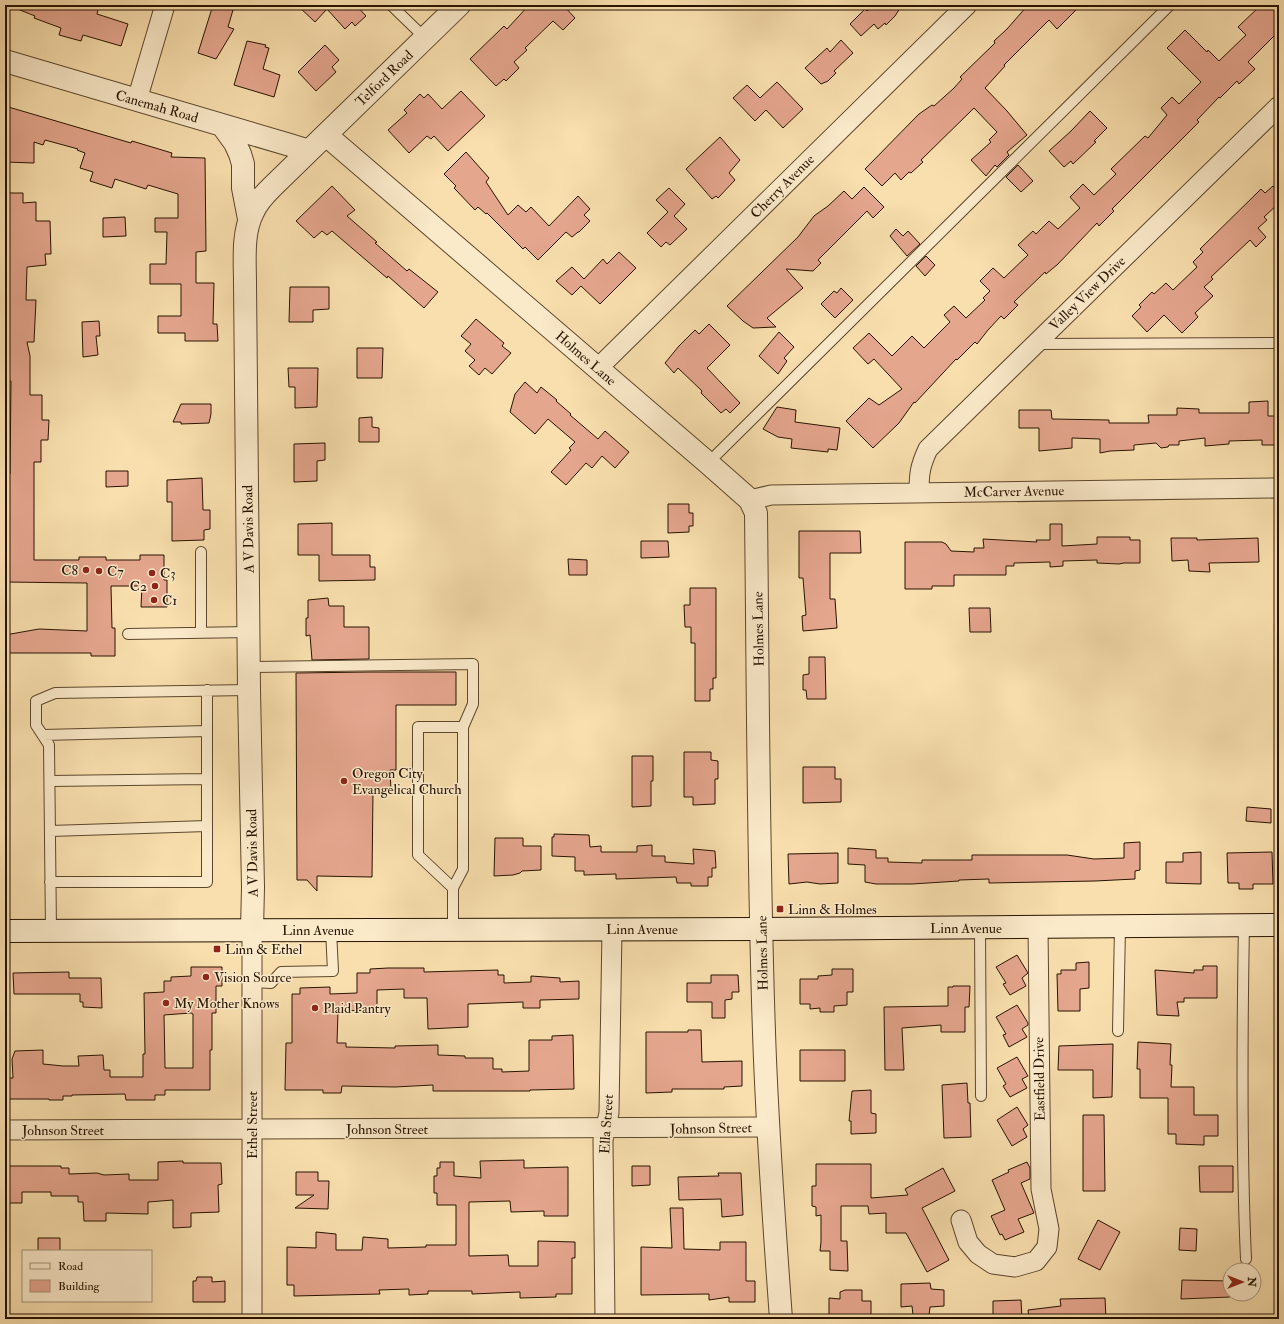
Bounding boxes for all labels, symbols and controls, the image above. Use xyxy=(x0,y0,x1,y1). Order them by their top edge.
street label: Telford Road xyxy=(352,47,417,110)
street label: Canemah Road xyxy=(114,87,200,126)
street label: Cherry Avenue xyxy=(747,151,819,223)
street label: Valley View Drive xyxy=(1046,253,1130,335)
street label: Holmes Lane xyxy=(552,327,620,389)
street label: McCarver Avenue xyxy=(964,482,1065,501)
street label: A V Davis Road xyxy=(239,485,258,574)
place label: C8 xyxy=(61,562,78,579)
place label: C7 xyxy=(107,563,124,580)
marker: C8 xyxy=(81,565,91,575)
place label: C3 xyxy=(160,565,176,582)
marker: C7 xyxy=(94,566,104,576)
marker: C3 xyxy=(147,568,157,578)
place label: C2 xyxy=(130,578,147,595)
marker: C2 xyxy=(150,581,160,591)
street label: Holmes Lane xyxy=(749,591,768,667)
place label: C1 xyxy=(162,592,177,609)
marker: C1 xyxy=(149,595,159,605)
place label: Oregon City Evangelical Church xyxy=(352,765,462,798)
marker: Oregon City Evangelical Church xyxy=(339,776,349,786)
street label: A V Davis Road xyxy=(243,809,262,898)
place label: Linn & Holmes xyxy=(788,901,877,918)
marker: Linn & Holmes xyxy=(775,904,785,914)
street label: Holmes Lane xyxy=(753,915,772,991)
street label: Linn Avenue xyxy=(930,920,1002,937)
street label: Linn Avenue xyxy=(606,921,678,938)
street label: Linn Avenue xyxy=(282,922,354,939)
place label: Linn & Ethel xyxy=(225,941,303,958)
marker: Linn & Ethel xyxy=(212,944,222,954)
place label: Vision Source xyxy=(214,969,292,986)
marker: Vision Source xyxy=(201,972,211,982)
place label: My Mother Knows xyxy=(174,995,280,1013)
marker: My Mother Knows xyxy=(161,998,171,1008)
place label: Plaid Pantry xyxy=(323,1000,392,1018)
marker: Plaid Pantry xyxy=(310,1003,320,1013)
street label: Eastfield Drive xyxy=(1030,1037,1049,1121)
street label: Ethel Street xyxy=(244,1090,261,1159)
street label: Ella Street xyxy=(596,1093,617,1154)
street label: Johnson Street xyxy=(669,1119,753,1138)
street label: Johnson Street xyxy=(345,1121,428,1138)
street label: Johnson Street xyxy=(21,1122,104,1139)
legend xyxy=(22,1250,152,1302)
text: Road xyxy=(58,1259,83,1274)
north arrow xyxy=(1222,1262,1262,1302)
text: N xyxy=(1245,1276,1258,1288)
text: Building xyxy=(58,1279,101,1294)

